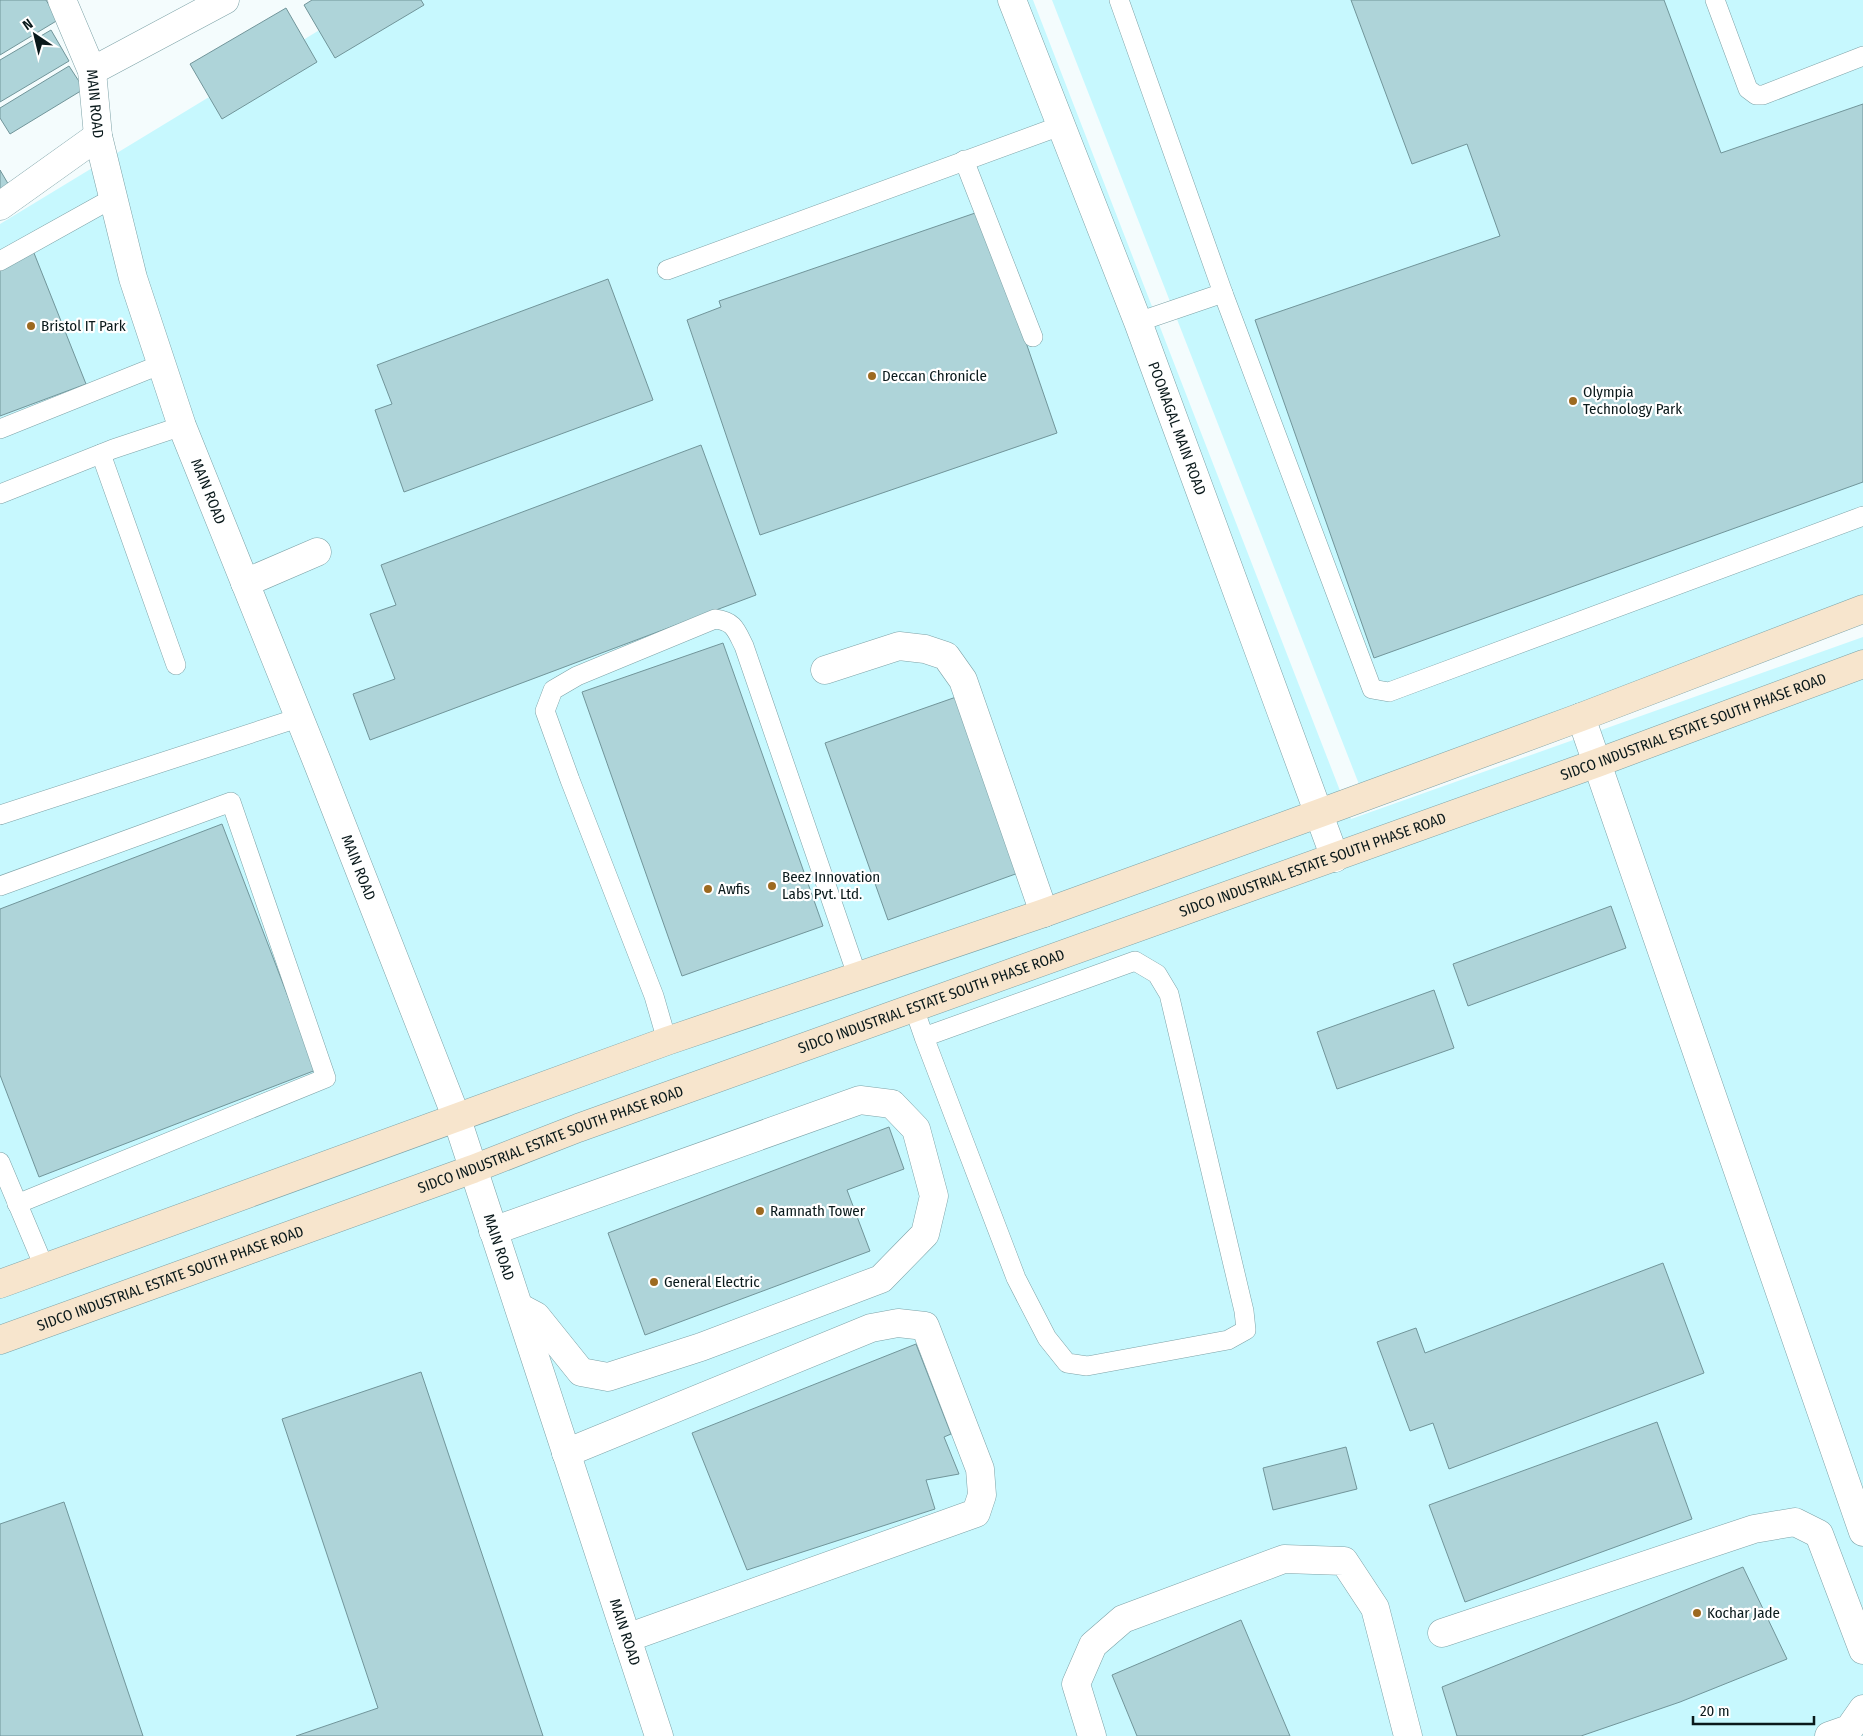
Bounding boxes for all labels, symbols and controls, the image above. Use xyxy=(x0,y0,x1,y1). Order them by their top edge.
north arrow xyxy=(10,10,60,60)
text: N xyxy=(20,15,36,34)
street label: MAIN ROAD xyxy=(83,69,107,139)
place label: Bristol IT Park xyxy=(41,317,126,335)
marker: Bristol IT Park xyxy=(25,320,37,332)
street label: POOMAGAL MAIN ROAD xyxy=(1144,359,1210,497)
place label: Deccan Chronicle xyxy=(882,367,987,385)
marker: Deccan Chronicle xyxy=(866,370,878,382)
place label: Olympia Technology Park xyxy=(1583,383,1682,418)
marker: Olympia Technology Park xyxy=(1567,395,1579,407)
street label: MAIN ROAD xyxy=(187,456,230,527)
street label: SIDCO INDUSTRIAL ESTATE SOUTH PHASE ROAD xyxy=(1558,669,1829,784)
street label: SIDCO INDUSTRIAL ESTATE SOUTH PHASE ROAD xyxy=(1177,809,1448,921)
street label: MAIN ROAD xyxy=(338,832,380,903)
place label: Beez Innovation Labs Pvt. Ltd. xyxy=(782,868,880,903)
place label: Awfis xyxy=(718,880,750,898)
marker: Beez Innovation Labs Pvt. Ltd. xyxy=(766,880,778,892)
marker: Awfis xyxy=(702,883,714,895)
street label: SIDCO INDUSTRIAL ESTATE SOUTH PHASE ROAD xyxy=(795,945,1067,1057)
street label: SIDCO INDUSTRIAL ESTATE SOUTH PHASE ROAD xyxy=(415,1082,686,1197)
place label: Ramnath Tower xyxy=(770,1202,866,1220)
marker: Ramnath Tower xyxy=(754,1205,766,1217)
street label: MAIN ROAD xyxy=(480,1212,518,1283)
street label: SIDCO INDUSTRIAL ESTATE SOUTH PHASE ROAD xyxy=(34,1222,306,1335)
place label: General Electric xyxy=(664,1273,760,1291)
marker: General Electric xyxy=(648,1276,660,1288)
street label: MAIN ROAD xyxy=(606,1596,644,1668)
place label: Kochar Jade xyxy=(1707,1604,1780,1622)
marker: Kochar Jade xyxy=(1691,1607,1703,1619)
scale bar xyxy=(1693,1694,1814,1726)
text: 20 m xyxy=(1700,1702,1730,1720)

